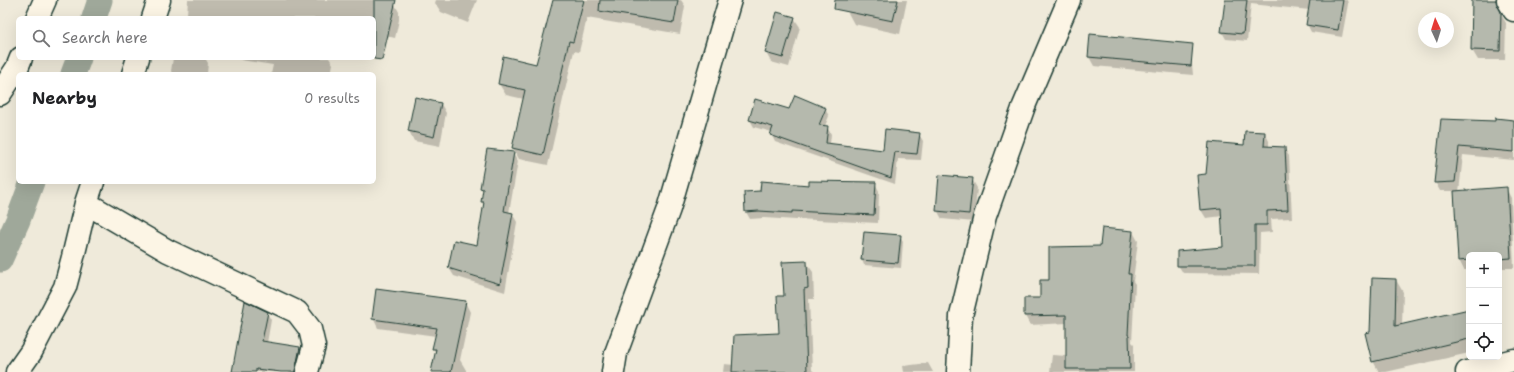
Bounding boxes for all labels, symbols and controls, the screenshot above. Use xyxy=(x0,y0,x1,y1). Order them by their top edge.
north arrow xyxy=(1418,12,1454,48)
search box xyxy=(16,16,376,60)
icon: search xyxy=(30,27,52,49)
text: Search here xyxy=(62,28,148,48)
text: Nearby xyxy=(32,87,97,109)
text: 0 results xyxy=(304,90,360,107)
map controls xyxy=(1466,252,1502,360)
button: + xyxy=(1466,252,1502,288)
button: − xyxy=(1466,288,1502,324)
button: locate xyxy=(1466,324,1502,360)

